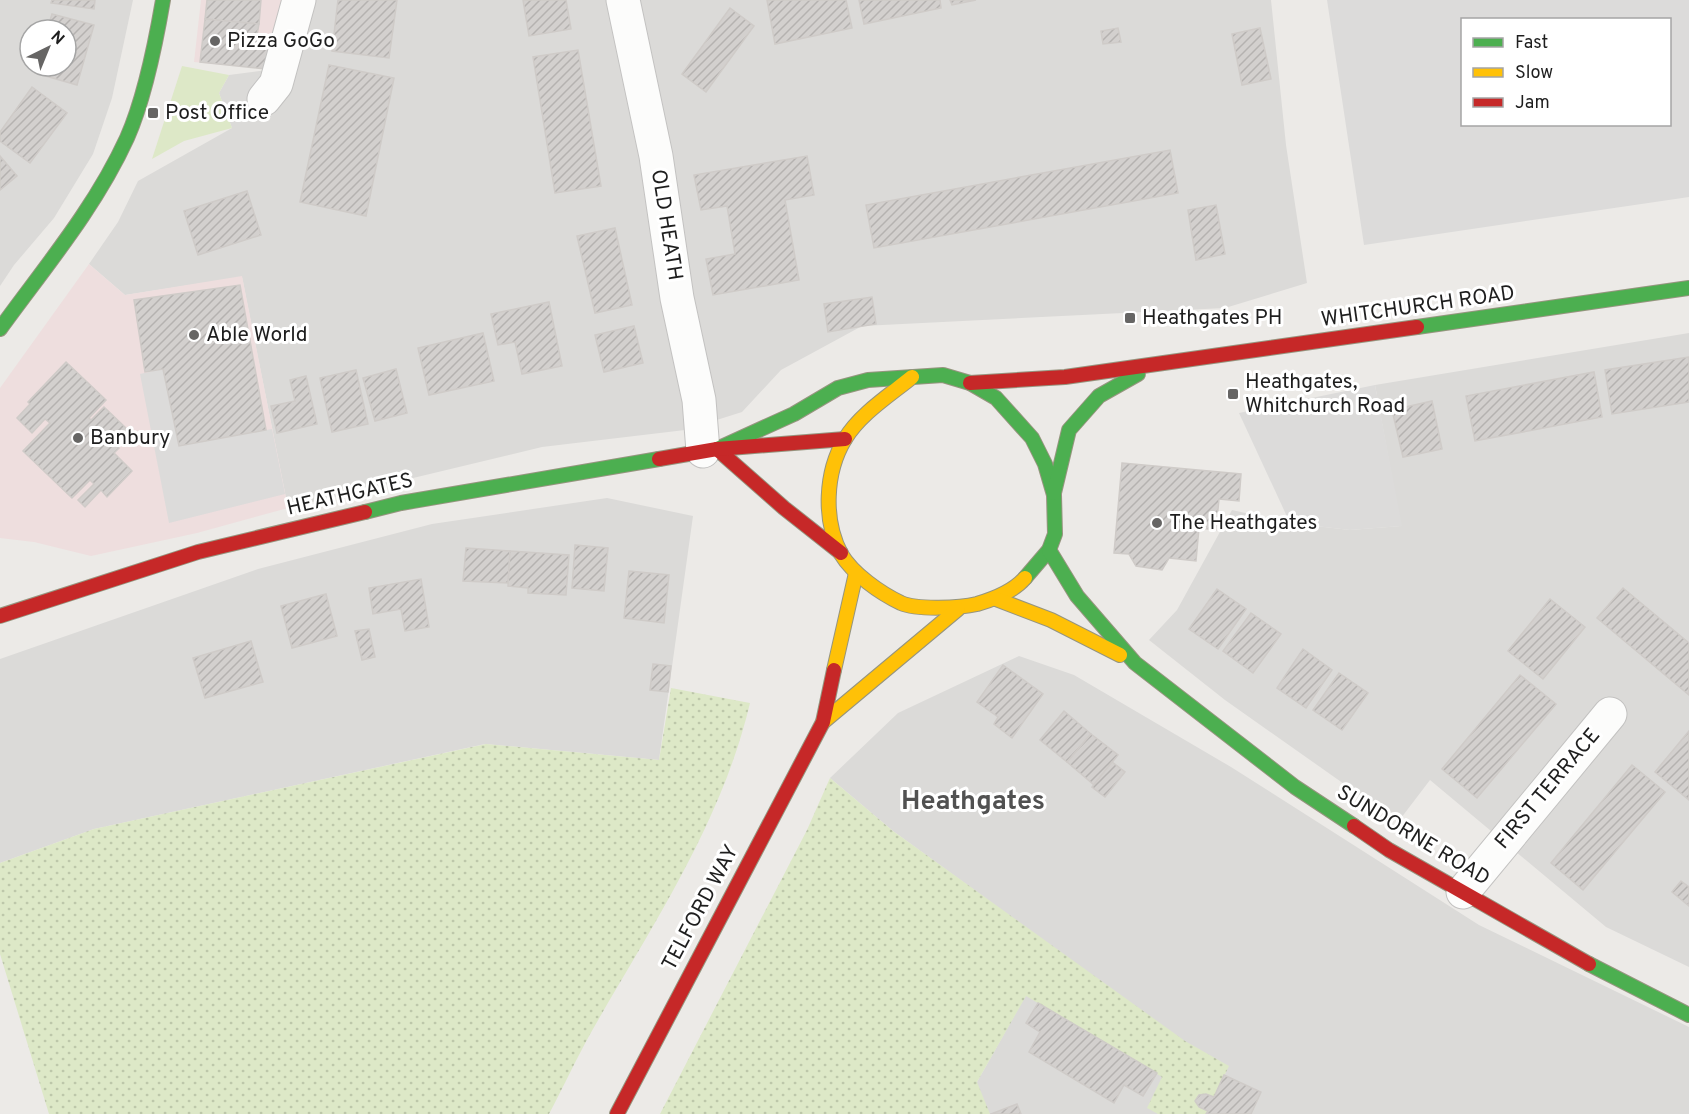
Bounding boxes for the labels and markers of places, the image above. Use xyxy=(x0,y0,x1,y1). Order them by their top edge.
place label: Pizza GoGo xyxy=(227,28,335,55)
marker: Pizza GoGo xyxy=(208,34,222,48)
place label: Post Office xyxy=(165,100,269,127)
marker: Post Office xyxy=(146,106,160,120)
place label: Heathgates PH xyxy=(1142,305,1283,332)
marker: Heathgates PH xyxy=(1123,311,1137,325)
place label: Able World xyxy=(206,322,308,349)
marker: Able World xyxy=(187,328,201,342)
place label: Heathgates, Whitchurch Road xyxy=(1245,369,1405,420)
marker: Heathgates, Whitchurch Road xyxy=(1226,387,1240,401)
place label: Banbury xyxy=(90,425,170,452)
marker: Banbury xyxy=(71,431,85,445)
place label: The Heathgates xyxy=(1169,510,1317,537)
marker: The Heathgates xyxy=(1150,516,1164,530)

